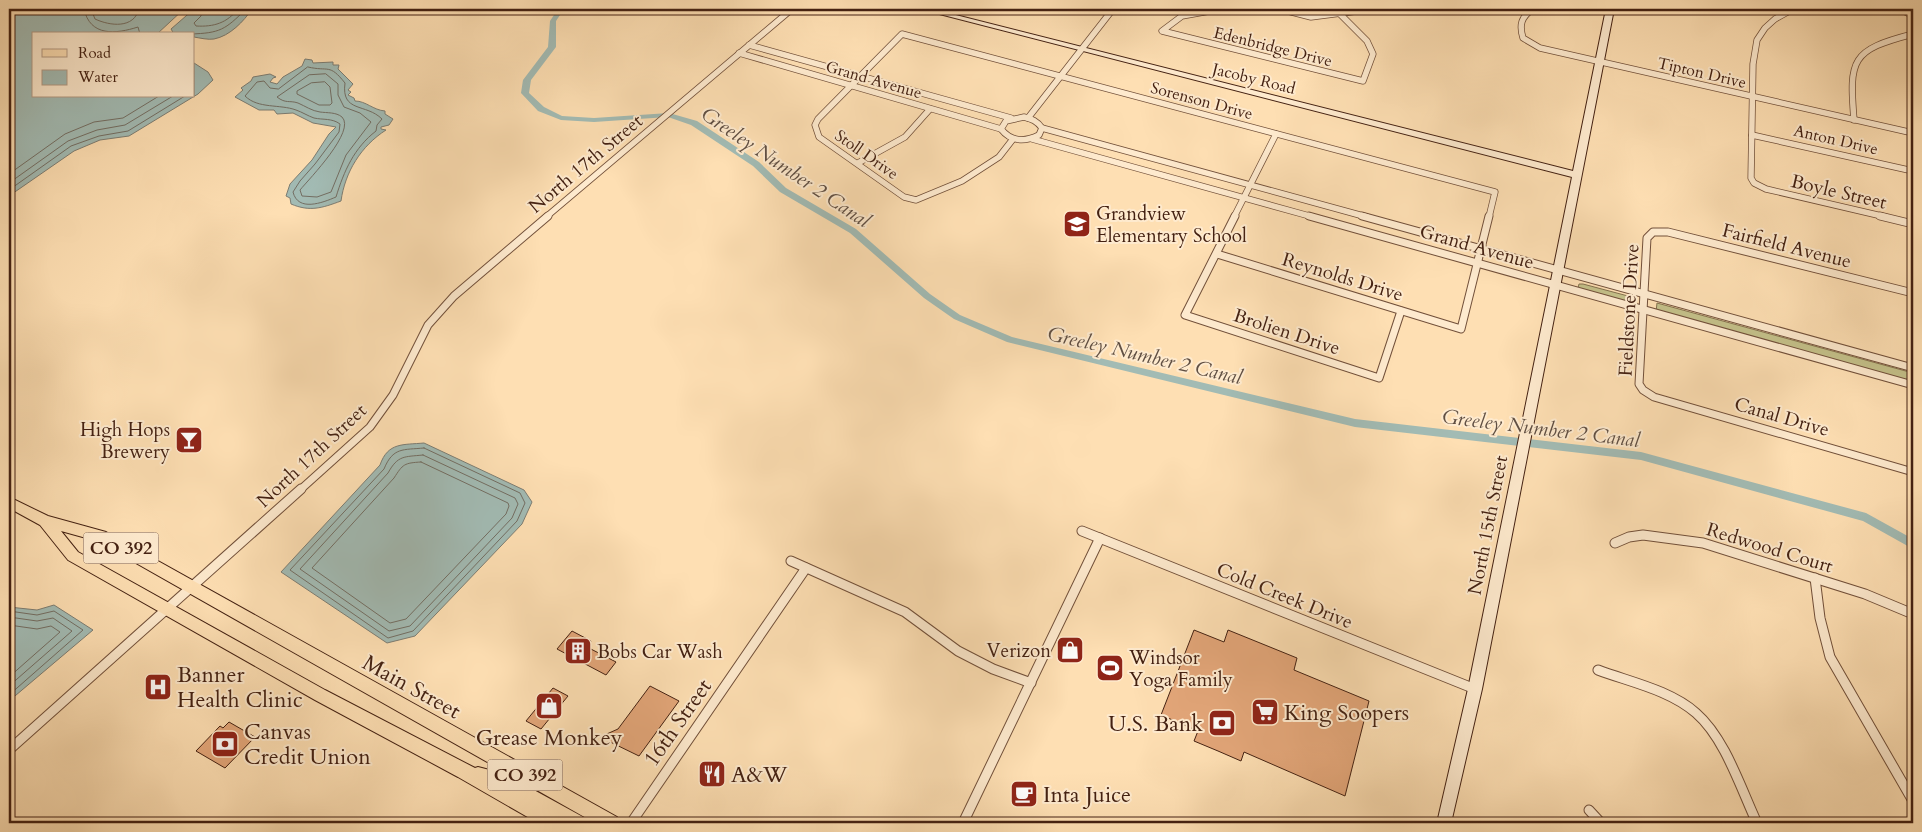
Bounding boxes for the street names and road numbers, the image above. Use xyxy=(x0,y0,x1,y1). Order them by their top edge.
street label: Edenbridge Drive xyxy=(1211,22,1334,72)
street label: Tipton Drive xyxy=(1655,52,1748,94)
street label: Grand Avenue xyxy=(823,56,924,104)
street label: Jacoby Road xyxy=(1208,58,1298,100)
street label: Sorenson Drive xyxy=(1148,77,1255,125)
street label: North 17th Street xyxy=(523,108,648,219)
street label: Anton Drive xyxy=(1791,120,1880,160)
street label: Stoll Drive xyxy=(830,125,903,185)
street label: Boyle Street xyxy=(1788,168,1889,216)
street label: Fairfield Avenue xyxy=(1719,217,1854,275)
street label: Grand Avenue xyxy=(1417,218,1537,276)
street label: Fieldstone Drive xyxy=(1613,243,1645,377)
street label: Reynolds Drive xyxy=(1279,246,1406,308)
street label: Brolien Drive xyxy=(1230,302,1343,361)
street label: Canal Drive xyxy=(1731,391,1832,443)
street label: North 17th Street xyxy=(251,398,372,514)
street label: North 15th Street xyxy=(1462,453,1514,597)
street label: Redwood Court xyxy=(1703,516,1836,580)
road number: CO 392 xyxy=(84,532,158,564)
street label: Cold Creek Drive xyxy=(1213,557,1357,635)
street label: Main Street xyxy=(357,648,466,726)
street label: 16th Street xyxy=(637,673,719,772)
road number: CO 392 xyxy=(488,760,562,790)

